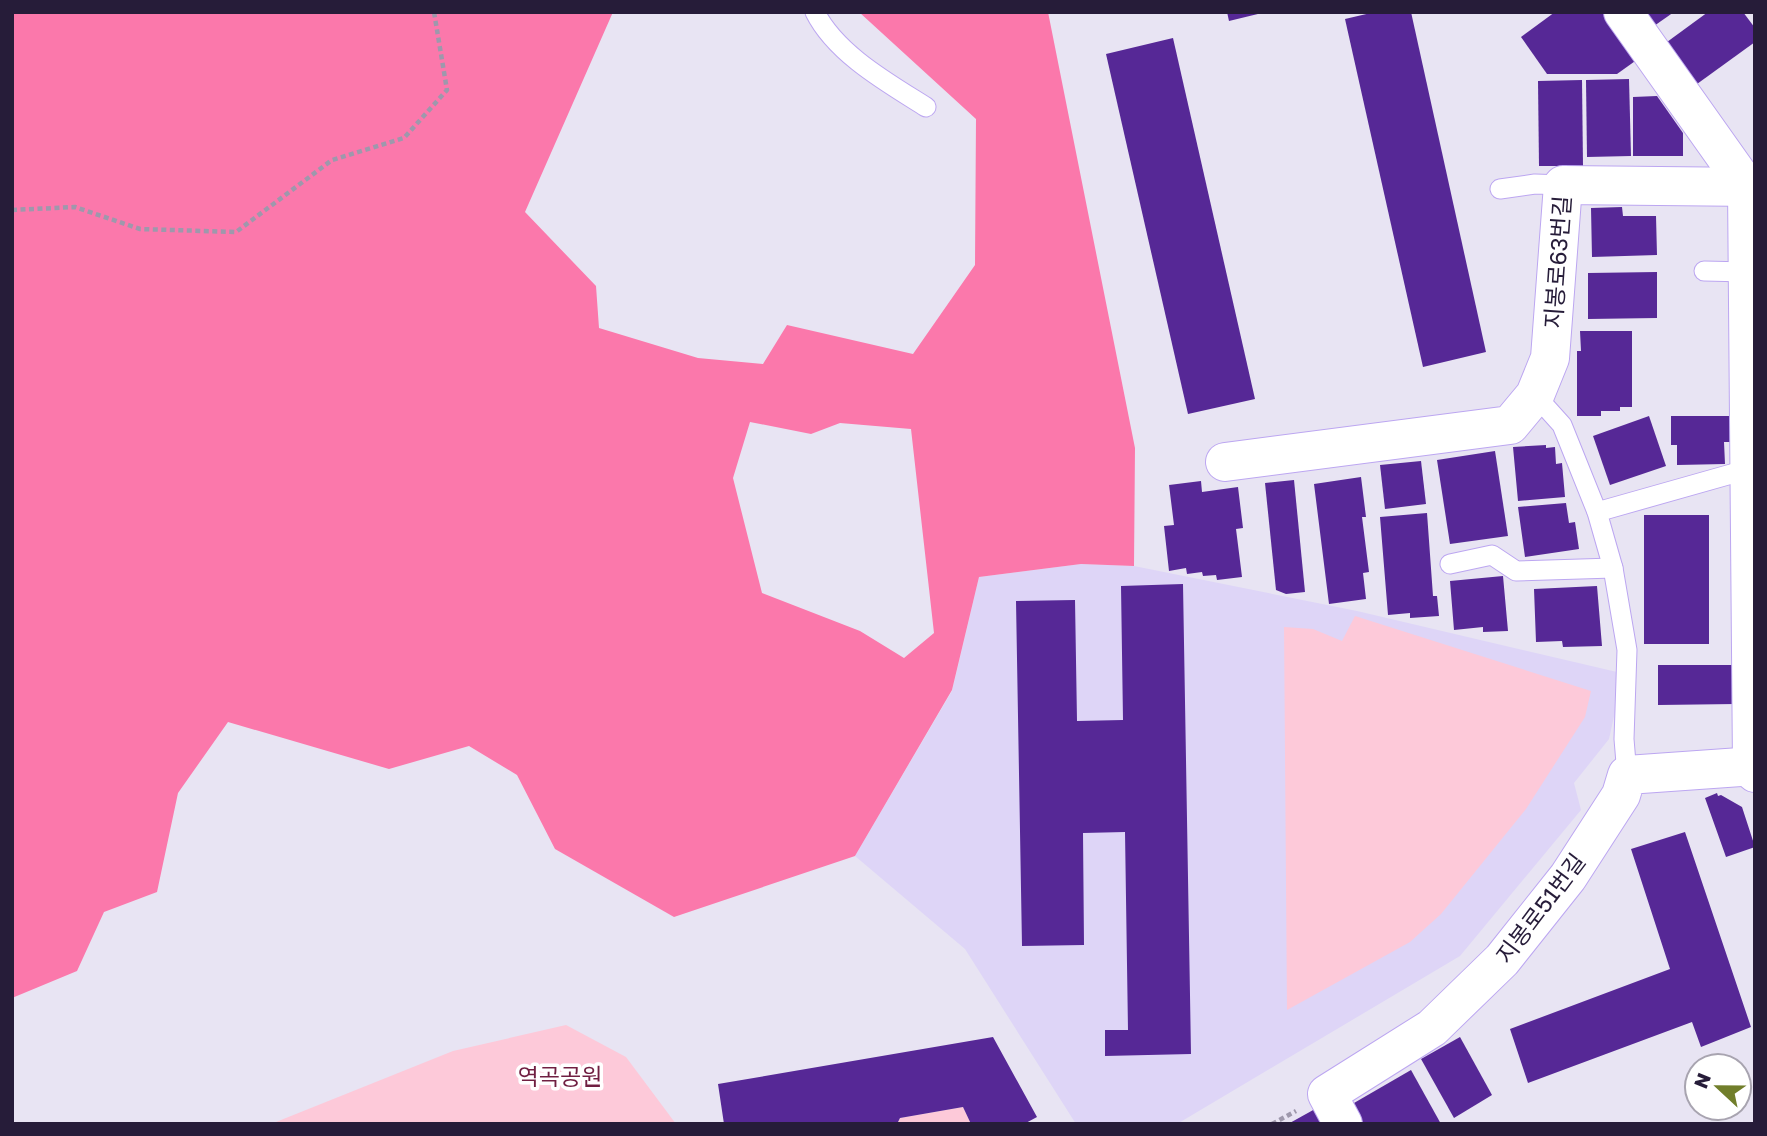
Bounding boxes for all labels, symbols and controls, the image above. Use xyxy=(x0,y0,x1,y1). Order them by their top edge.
street label: 지봉로63번길 xyxy=(1538,195,1576,329)
street label: 지봉로51번길 xyxy=(1490,848,1590,968)
north arrow xyxy=(1683,1052,1753,1122)
park label: 역곡공원 xyxy=(518,1062,602,1090)
text: N xyxy=(1688,1069,1715,1091)

